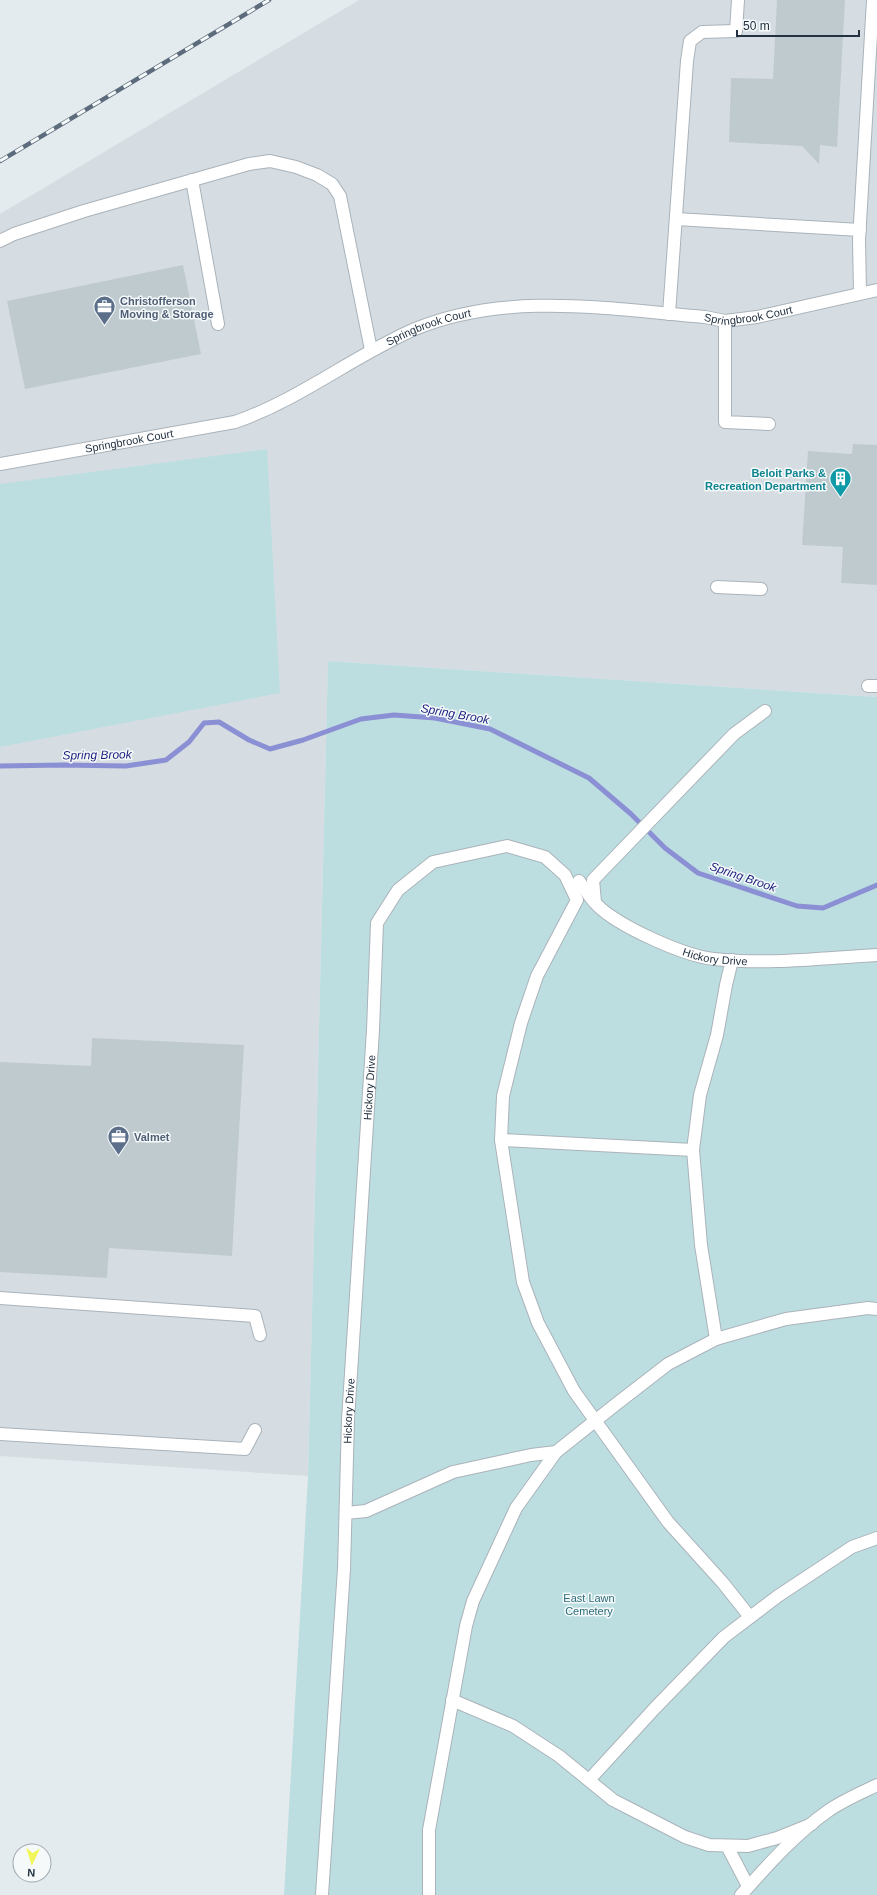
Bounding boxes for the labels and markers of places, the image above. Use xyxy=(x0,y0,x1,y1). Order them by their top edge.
office icon: Christofferson Moving & Storage xyxy=(91,294,117,327)
place label: Christofferson Moving & Storage xyxy=(120,295,214,320)
building icon: Beloit Parks & Recreation Department xyxy=(828,466,854,499)
place label: Beloit Parks & Recreation Department xyxy=(705,467,826,492)
office icon: Valmet xyxy=(106,1124,132,1157)
place label: Valmet xyxy=(134,1131,170,1143)

